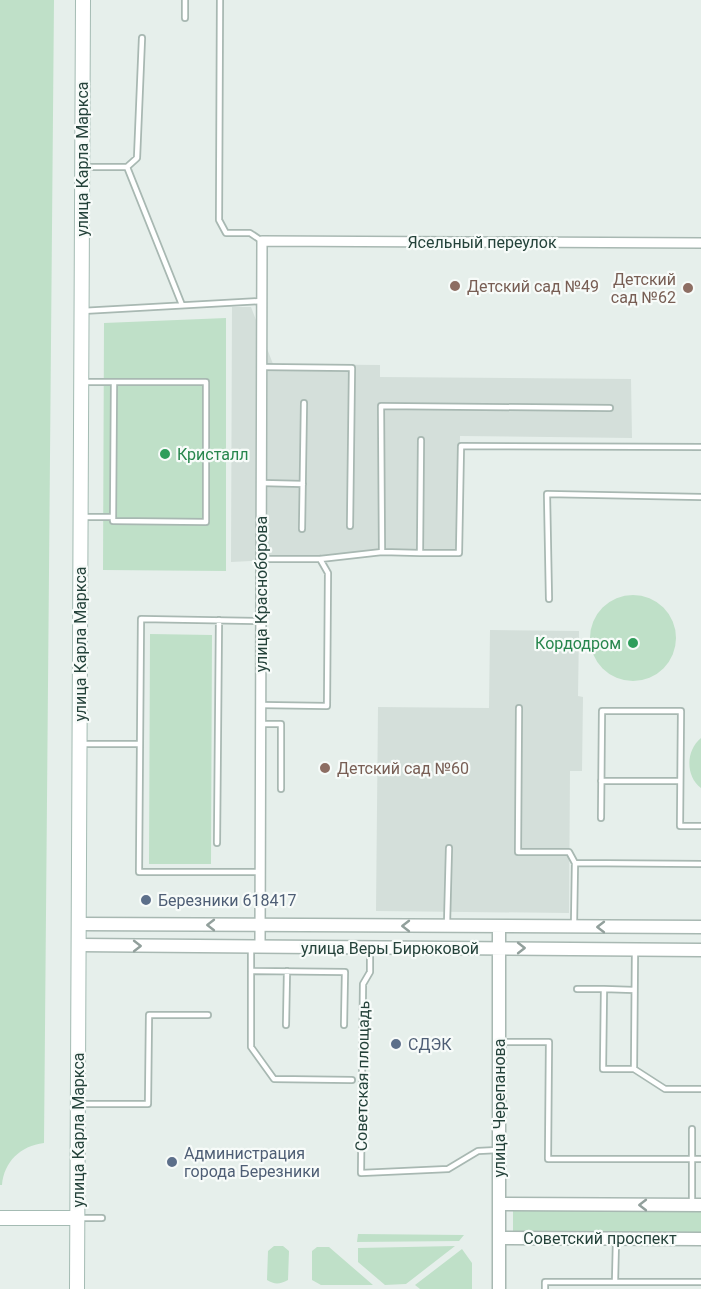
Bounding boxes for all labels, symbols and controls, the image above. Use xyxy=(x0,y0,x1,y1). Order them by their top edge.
street label: улица Карла Маркса xyxy=(73,82,92,236)
street label: Ясельный переулок xyxy=(407,233,557,252)
place label: Детский сад №62 xyxy=(611,270,676,307)
place label: Детский сад №49 xyxy=(467,277,599,296)
marker: Детский сад №49 xyxy=(448,279,462,293)
marker: Детский сад №62 xyxy=(681,281,695,295)
place label: Кристалл xyxy=(177,445,248,464)
marker: Кристалл xyxy=(158,447,172,461)
street label: улица Красноборова xyxy=(252,516,271,672)
street label: улица Карла Маркса xyxy=(71,567,90,721)
place label: Кордодром xyxy=(535,634,621,653)
marker: Кордодром xyxy=(626,636,640,650)
place label: Детский сад №60 xyxy=(337,759,469,778)
marker: Детский сад №60 xyxy=(318,761,332,775)
place label: Березники 618417 xyxy=(158,891,296,910)
marker: Березники 618417 xyxy=(139,893,153,907)
one-way arrow xyxy=(206,919,215,931)
one-way arrow xyxy=(401,920,410,932)
one-way arrow xyxy=(596,921,605,933)
street label: улица Веры Бирюковой xyxy=(301,939,479,958)
one-way arrow xyxy=(133,940,142,952)
one-way arrow xyxy=(517,942,526,955)
street label: Советская площадь xyxy=(352,1001,373,1151)
place label: СДЭК xyxy=(408,1035,452,1054)
marker: СДЭК xyxy=(389,1037,403,1051)
street label: улица Черепанова xyxy=(490,1039,509,1177)
street label: улица Карла Маркса xyxy=(69,1053,88,1207)
place label: Администрация города Березники xyxy=(184,1144,320,1181)
marker: Администрация города Березники xyxy=(165,1155,179,1169)
one-way arrow xyxy=(638,1199,647,1211)
street label: Советский проспект xyxy=(523,1229,677,1248)

